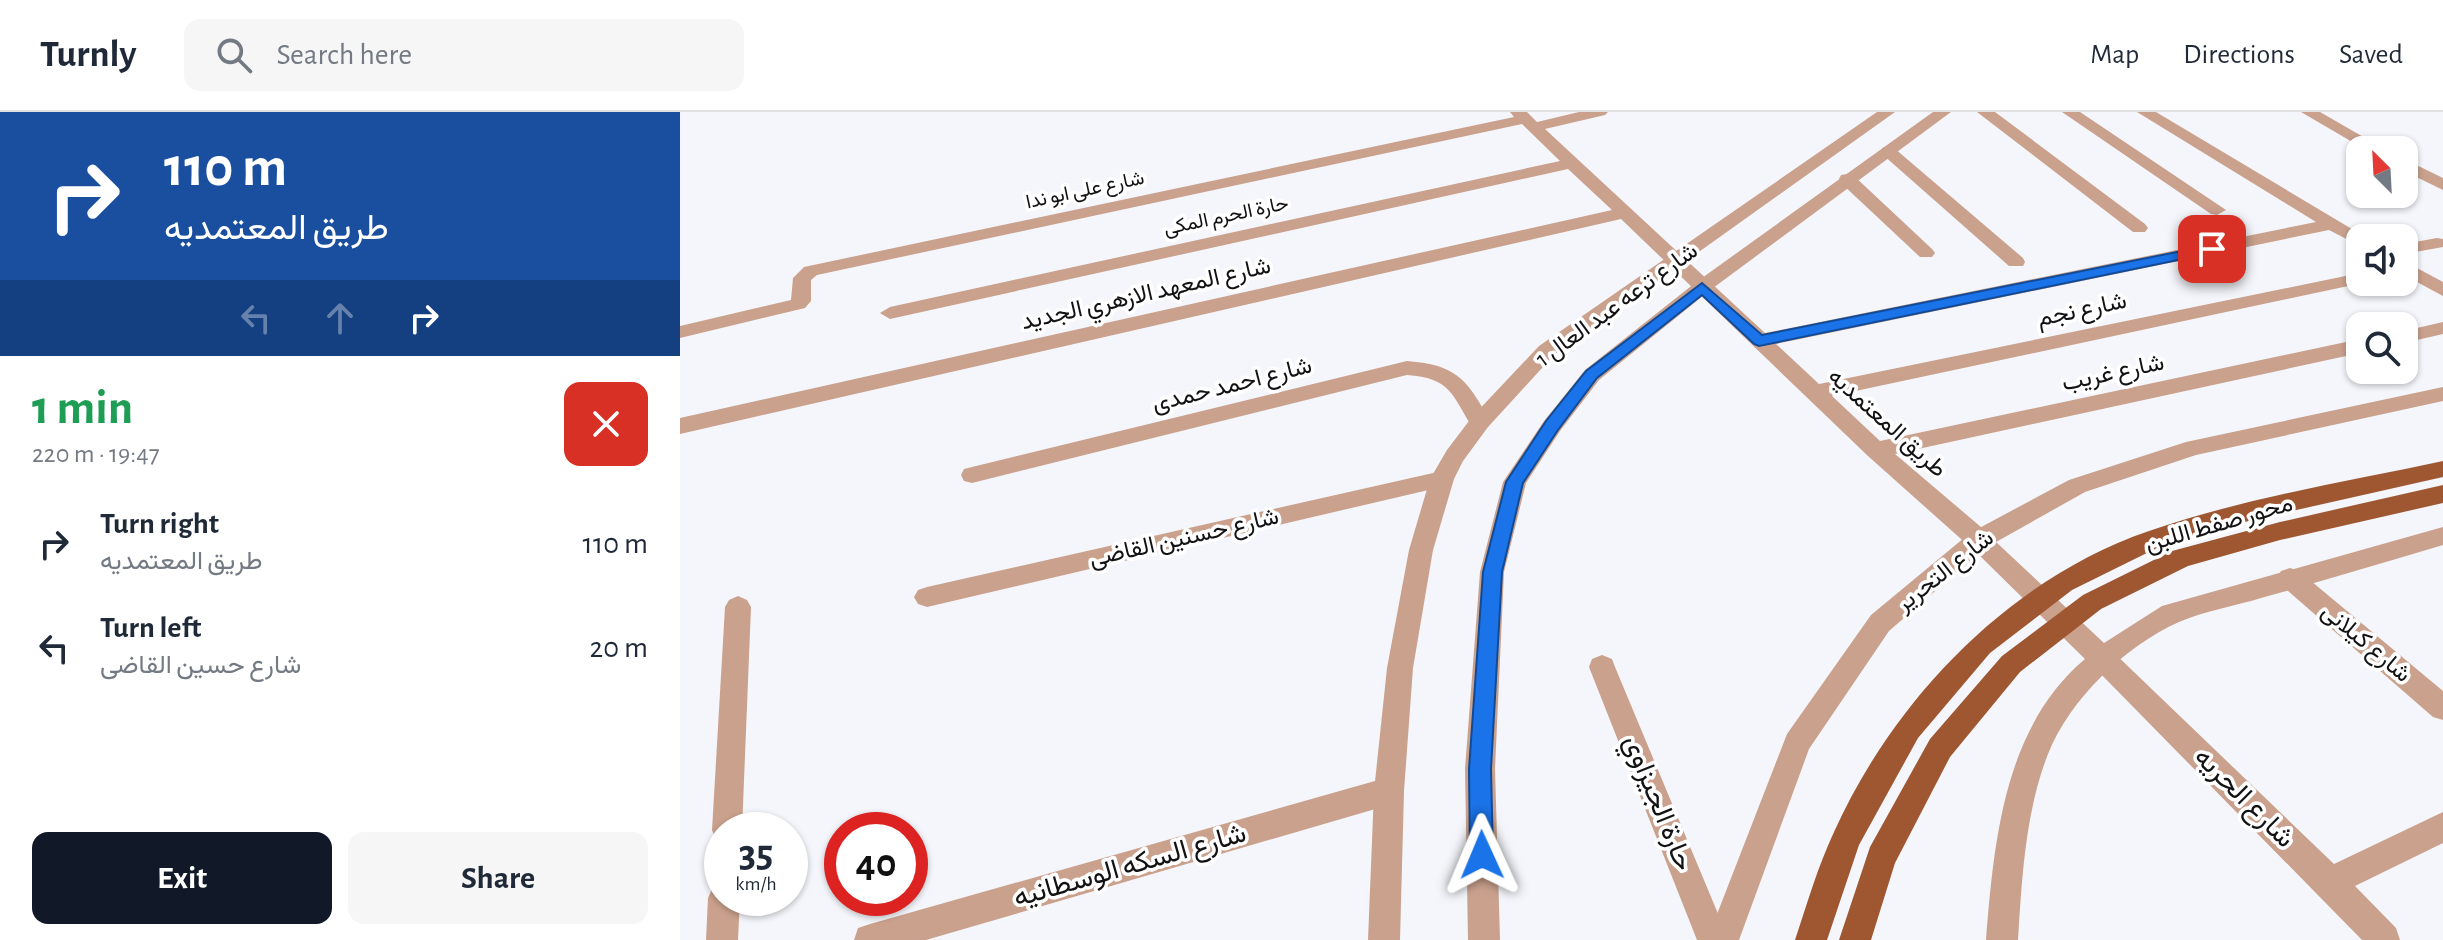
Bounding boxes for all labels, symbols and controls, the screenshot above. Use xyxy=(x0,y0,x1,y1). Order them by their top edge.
search box xyxy=(184,19,744,91)
icon: search xyxy=(212,33,256,77)
text: Turnly xyxy=(40,36,136,74)
text: Search here xyxy=(276,40,412,70)
text: Map xyxy=(2090,41,2139,69)
text: Directions xyxy=(2183,41,2295,69)
text: Saved xyxy=(2339,41,2403,69)
north arrow xyxy=(2346,136,2418,208)
map controls xyxy=(2346,136,2418,384)
text: 110 m xyxy=(164,140,287,196)
icon: right xyxy=(32,144,136,248)
street label: شارع على ابو ندا xyxy=(1024,168,1147,215)
street label: حارة الحرم المكى xyxy=(1162,193,1291,241)
text: طريق المعتمديه xyxy=(164,210,389,246)
pin xyxy=(2178,215,2246,283)
button: sound xyxy=(2346,224,2418,296)
icon: arrive xyxy=(2190,227,2234,271)
street label: شارع ترعه عبد العال 1 xyxy=(1532,238,1704,374)
street label: شارع المعهد الازهري الجديد xyxy=(1019,254,1274,340)
street label: شارع نجم xyxy=(2035,289,2129,334)
icon: left xyxy=(234,296,278,340)
icon: ahead xyxy=(318,296,362,340)
icon: right xyxy=(402,296,446,340)
button: search xyxy=(2346,312,2418,384)
street label: شارع غريب xyxy=(2060,350,2167,398)
street label: شارع احمد حمدى xyxy=(1150,354,1315,419)
street label: طريق المعتمديه xyxy=(1822,364,1951,484)
button: close xyxy=(564,382,648,466)
text: 1 min xyxy=(32,385,133,433)
text: 220 m · 19:47 xyxy=(32,441,159,467)
street label: محور صفط اللبن xyxy=(2143,492,2296,558)
street label: شارع حسنين القاضى xyxy=(1087,505,1282,574)
text: Turn right xyxy=(100,509,219,539)
icon: right xyxy=(32,522,76,566)
street label: شارع التحرير xyxy=(1891,526,2000,619)
text: 110 m xyxy=(583,529,648,559)
text: طريق المعتمديه xyxy=(100,548,262,574)
street label: شارع كيلانى xyxy=(2315,599,2415,689)
text: Turn left xyxy=(100,613,201,643)
icon: left xyxy=(32,626,76,670)
text: 20 m xyxy=(590,633,648,663)
text: شارع حسين القاضى xyxy=(100,652,301,678)
street label: حارة الجيزاوي xyxy=(1612,731,1698,877)
street label: شارع الحريه xyxy=(2186,743,2299,856)
speed limit sign: 40 xyxy=(824,812,928,916)
position arrow xyxy=(1440,813,1524,897)
street label: شارع السكه الوسطانيه xyxy=(1011,819,1250,915)
button: Exit xyxy=(32,832,332,924)
button: Share xyxy=(348,832,648,924)
text: 35 xyxy=(739,834,773,874)
text: km/h xyxy=(735,874,777,894)

